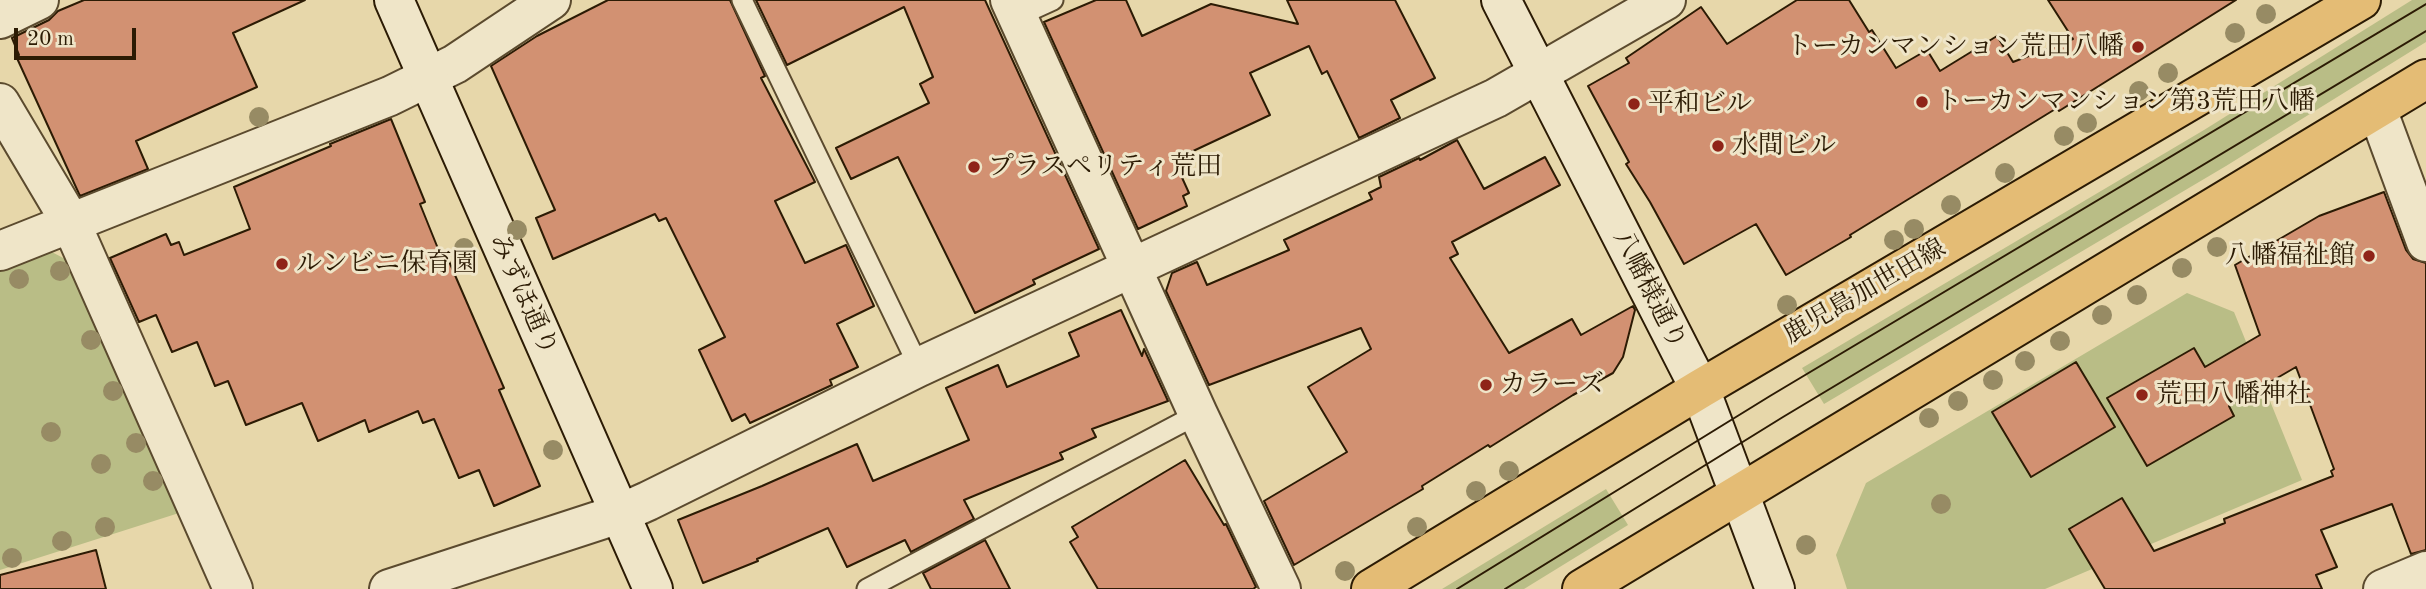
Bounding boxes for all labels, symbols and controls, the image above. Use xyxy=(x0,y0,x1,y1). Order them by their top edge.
scale bar xyxy=(18,14,140,58)
text: 20 m xyxy=(27,29,74,50)
place label: トーカンマンション荒田八幡 xyxy=(1786,31,2124,63)
marker: トーカンマンション荒田八幡 xyxy=(2130,39,2146,55)
place label: トーカンマンション第3荒田八幡 xyxy=(1936,86,2315,118)
place label: 平和ビル xyxy=(1648,88,1752,120)
marker: トーカンマンション第3荒田八幡 xyxy=(1914,94,1930,110)
marker: 平和ビル xyxy=(1626,96,1642,112)
place label: 水間ビル xyxy=(1732,130,1836,162)
marker: 水間ビル xyxy=(1710,138,1726,154)
place label: プラスペリティ荒田 xyxy=(988,151,1222,183)
marker: プラスペリティ荒田 xyxy=(966,159,982,175)
street label: 八幡様通り xyxy=(1606,225,1692,355)
street label: みずほ通り xyxy=(482,229,564,361)
street label: 鹿児島加世田線 xyxy=(1778,233,1952,351)
place label: 八幡福祉館 xyxy=(2225,240,2355,272)
place label: ルンビニ保育園 xyxy=(296,248,478,280)
marker: 八幡福祉館 xyxy=(2361,248,2377,264)
marker: ルンビニ保育園 xyxy=(274,256,290,272)
place label: カラーズ xyxy=(1500,369,1604,401)
marker: カラーズ xyxy=(1478,377,1494,393)
place label: 荒田八幡神社 xyxy=(2156,379,2312,411)
marker: 荒田八幡神社 xyxy=(2134,387,2150,403)

